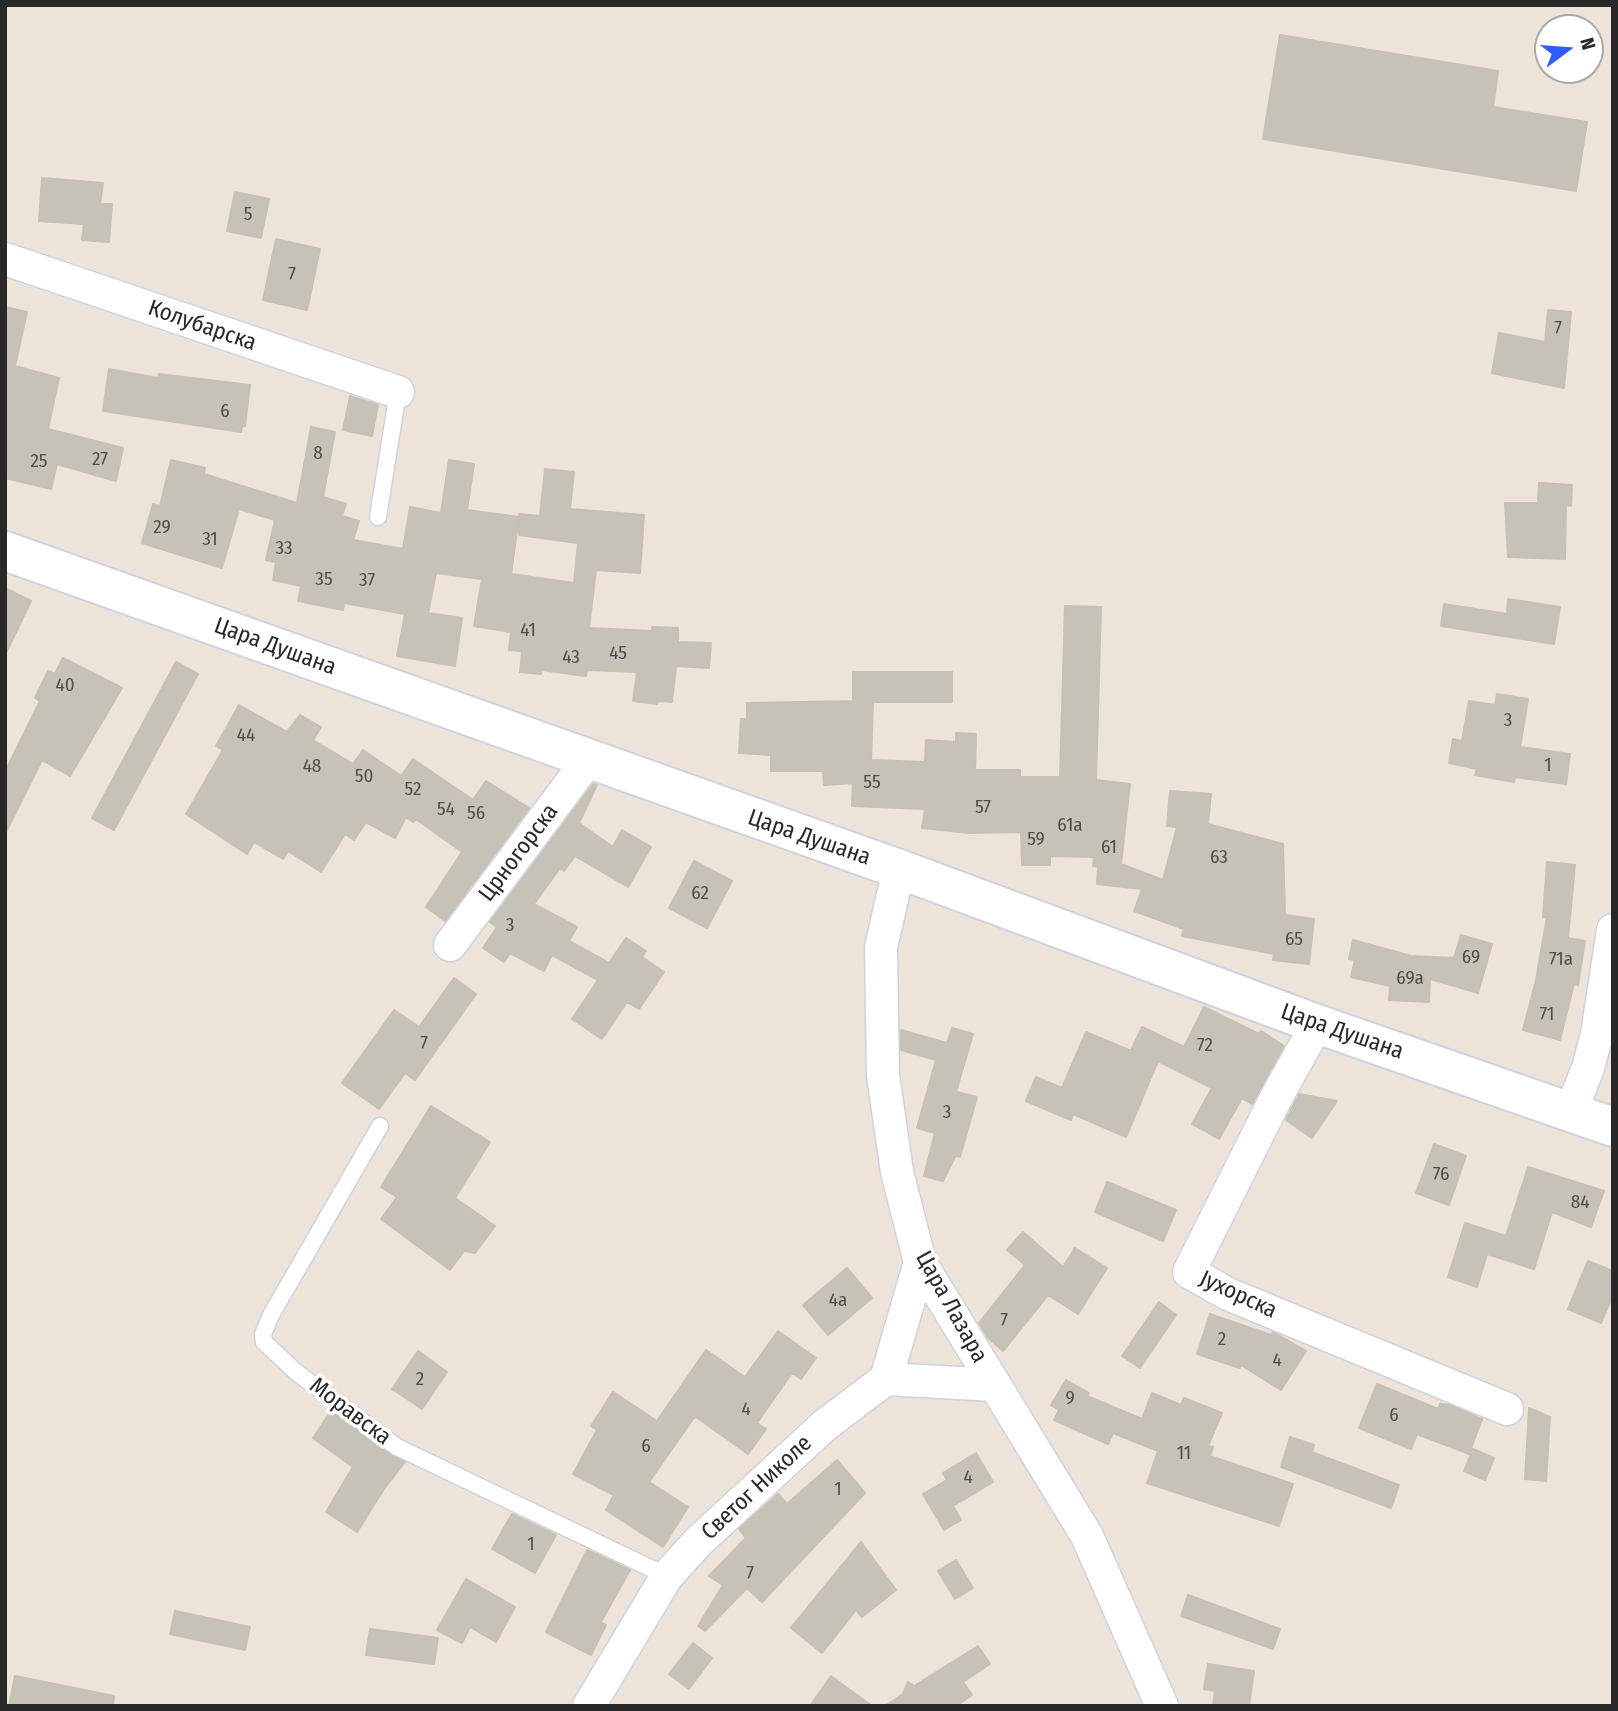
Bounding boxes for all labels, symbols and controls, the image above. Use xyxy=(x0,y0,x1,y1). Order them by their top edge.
north arrow xyxy=(1534,14,1604,84)
text: N xyxy=(1575,35,1600,52)
house number: 5 xyxy=(244,204,252,226)
house number: 7 xyxy=(288,264,296,286)
street label: Колубарска xyxy=(144,295,260,357)
house number: 7 xyxy=(1554,318,1562,340)
house number: 6 xyxy=(220,401,230,423)
house number: 8 xyxy=(313,443,323,465)
house number: 27 xyxy=(92,449,108,471)
house number: 25 xyxy=(30,451,48,473)
house number: 29 xyxy=(153,517,171,539)
house number: 31 xyxy=(202,529,218,551)
house number: 33 xyxy=(275,538,293,560)
house number: 35 xyxy=(315,569,333,591)
house number: 37 xyxy=(359,570,375,592)
street label: Цара Душана xyxy=(210,612,340,682)
house number: 41 xyxy=(520,620,536,642)
house number: 45 xyxy=(609,643,627,665)
house number: 43 xyxy=(562,647,580,669)
house number: 40 xyxy=(55,675,75,697)
house number: 3 xyxy=(1504,710,1512,732)
house number: 44 xyxy=(237,725,255,747)
house number: 1 xyxy=(1544,755,1552,777)
house number: 48 xyxy=(303,756,321,778)
house number: 50 xyxy=(355,766,373,788)
house number: 55 xyxy=(863,772,881,794)
house number: 52 xyxy=(405,779,421,801)
house number: 57 xyxy=(975,797,991,819)
house number: 54 xyxy=(437,799,455,821)
street label: Црногорска xyxy=(473,799,565,907)
house number: 56 xyxy=(467,803,485,825)
street label: Цара Душана xyxy=(744,804,874,872)
house number: 61a xyxy=(1057,815,1083,837)
house number: 59 xyxy=(1027,829,1045,851)
house number: 61 xyxy=(1101,837,1117,859)
house number: 63 xyxy=(1210,847,1228,869)
house number: 62 xyxy=(691,883,709,905)
house number: 3 xyxy=(506,915,514,937)
house number: 65 xyxy=(1285,929,1303,951)
house number: 69 xyxy=(1462,947,1480,969)
house number: 71a xyxy=(1549,949,1573,971)
house number: 69a xyxy=(1396,968,1424,990)
street label: Цара Душана xyxy=(1277,998,1407,1066)
house number: 71 xyxy=(1540,1004,1554,1026)
house number: 7 xyxy=(420,1033,428,1055)
house number: 72 xyxy=(1197,1035,1213,1057)
house number: 3 xyxy=(943,1102,951,1124)
house number: 76 xyxy=(1433,1164,1449,1186)
house number: 84 xyxy=(1571,1192,1589,1214)
street label: Цара Лазара xyxy=(909,1246,993,1368)
street label: Јухорска xyxy=(1195,1265,1281,1325)
house number: 4a xyxy=(829,1290,847,1312)
house number: 7 xyxy=(1000,1310,1008,1332)
house number: 2 xyxy=(1218,1329,1226,1351)
house number: 4 xyxy=(1272,1350,1282,1372)
house number: 2 xyxy=(416,1369,424,1391)
street label: Моравска xyxy=(304,1372,396,1452)
house number: 9 xyxy=(1065,1388,1075,1410)
house number: 4 xyxy=(741,1399,751,1421)
house number: 6 xyxy=(1389,1405,1399,1427)
street label: Светог Николе xyxy=(696,1430,818,1546)
house number: 6 xyxy=(641,1436,651,1458)
house number: 11 xyxy=(1177,1443,1191,1465)
house number: 4 xyxy=(963,1467,973,1489)
house number: 1 xyxy=(834,1479,842,1501)
house number: 1 xyxy=(527,1534,535,1556)
house number: 7 xyxy=(746,1563,754,1585)

